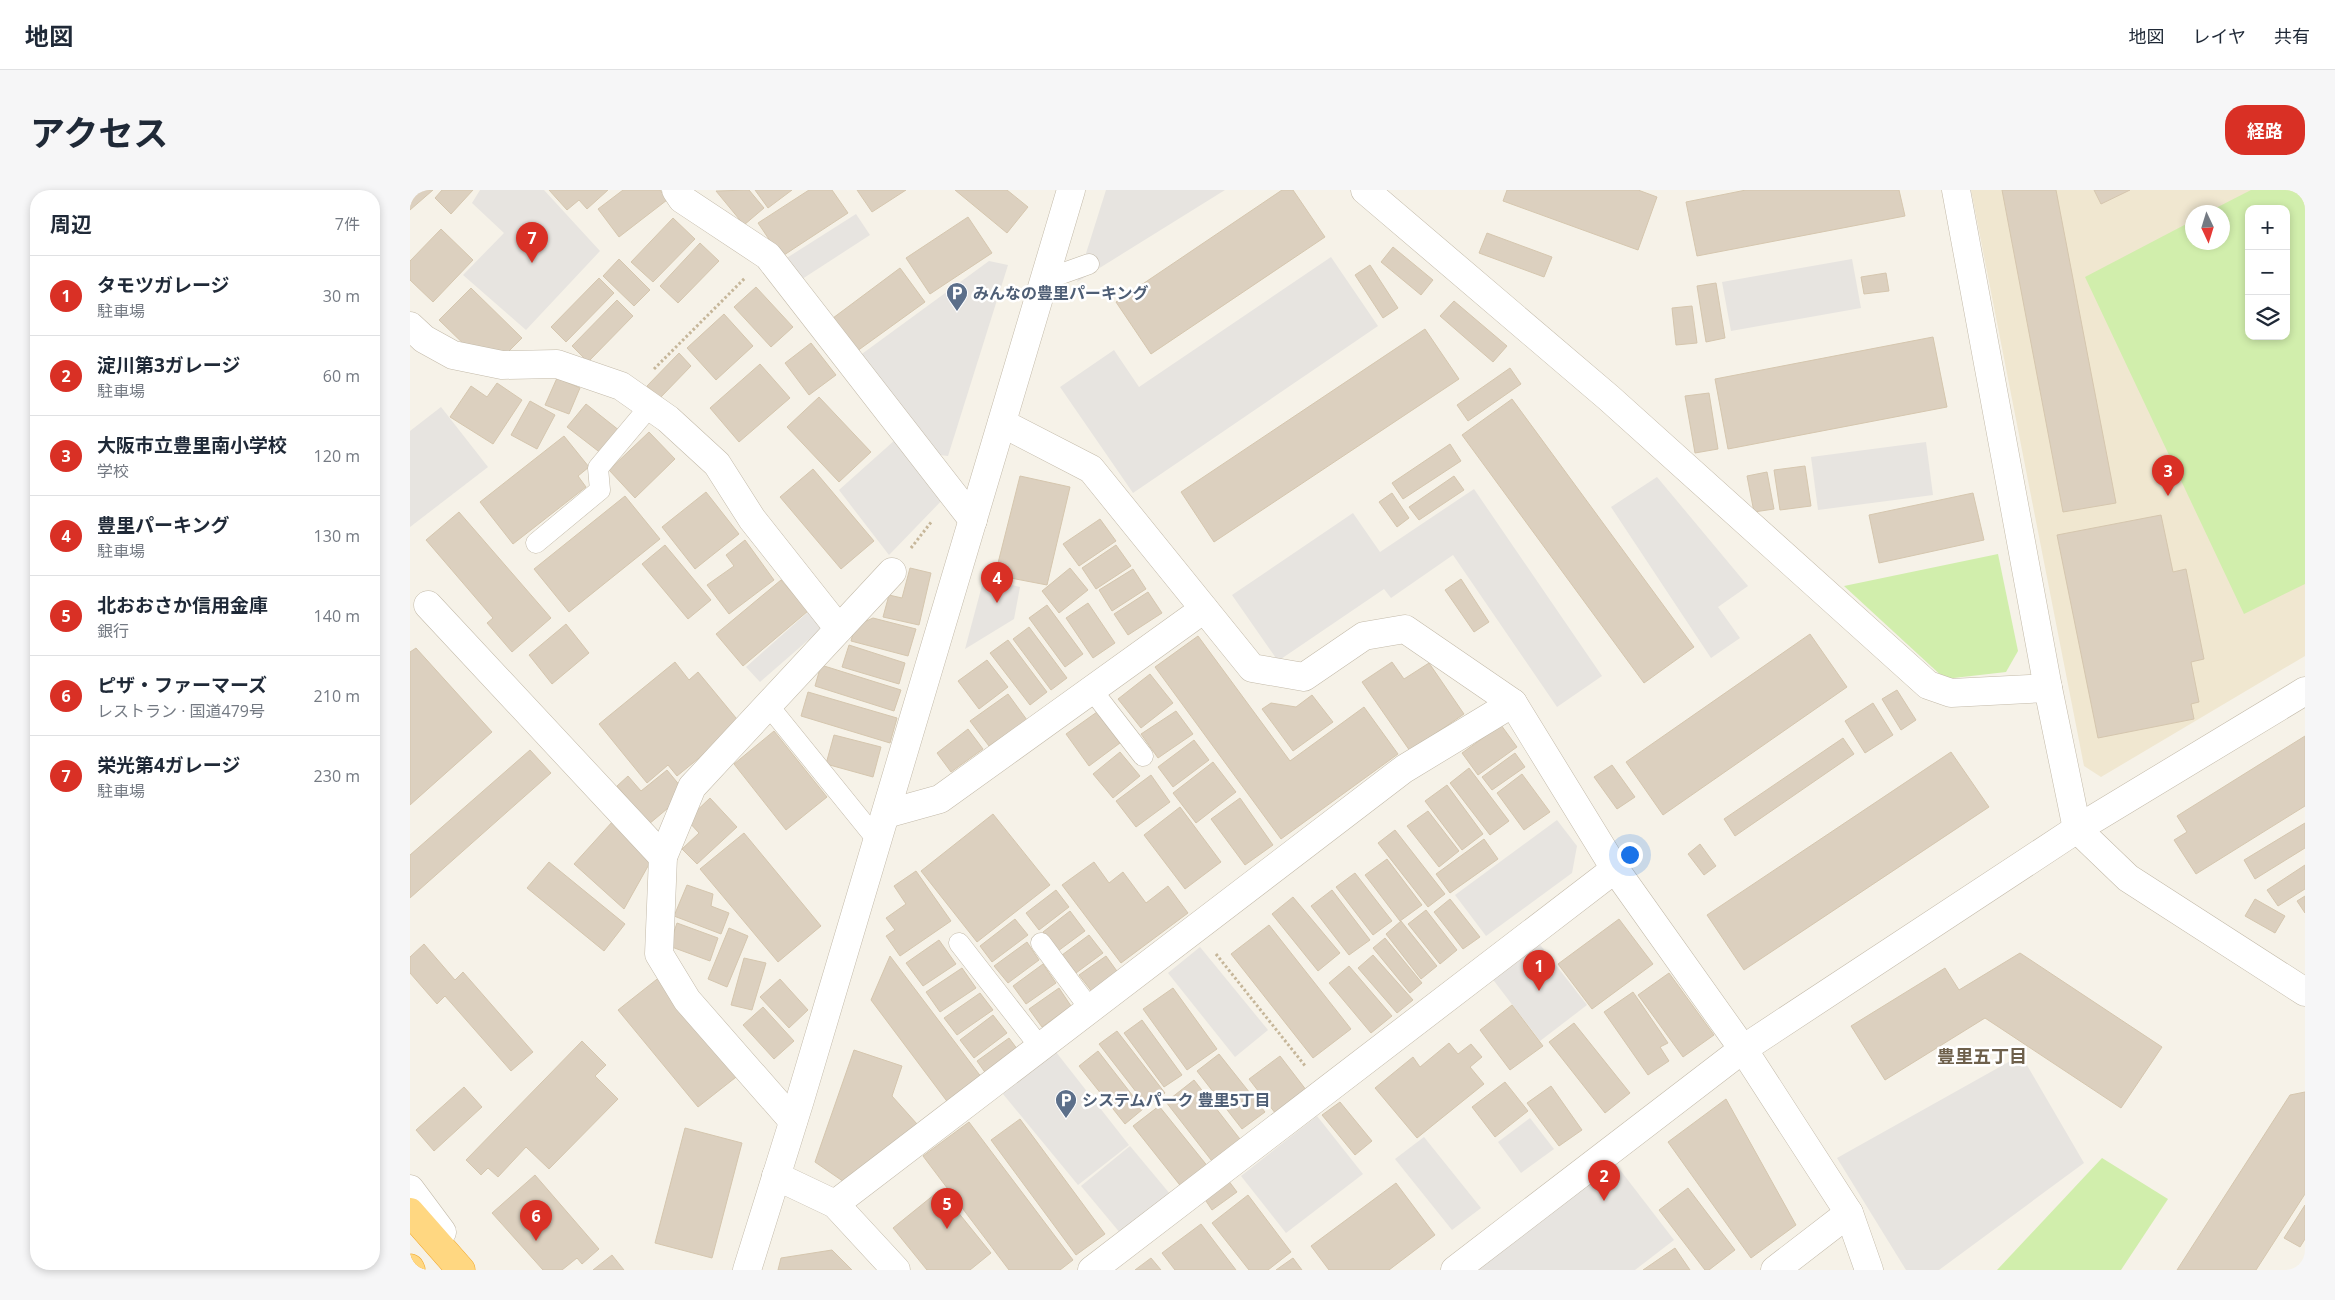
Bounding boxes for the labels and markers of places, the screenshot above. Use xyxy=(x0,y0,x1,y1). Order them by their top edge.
pin: 7 xyxy=(516,222,548,263)
parking icon: みんなの豊里パーキング xyxy=(945,281,969,312)
place label: みんなの豊里パーキング xyxy=(973,282,1149,304)
pin: 3 xyxy=(2152,455,2184,496)
pin: 4 xyxy=(981,562,1013,603)
pin: 1 xyxy=(1523,950,1555,991)
parking icon: システムパーク 豊里5丁目 xyxy=(1054,1088,1078,1119)
place label: システムパーク 豊里5丁目 xyxy=(1082,1089,1271,1111)
pin: 2 xyxy=(1588,1160,1620,1201)
pin: 5 xyxy=(931,1188,963,1229)
pin: 6 xyxy=(520,1200,552,1241)

